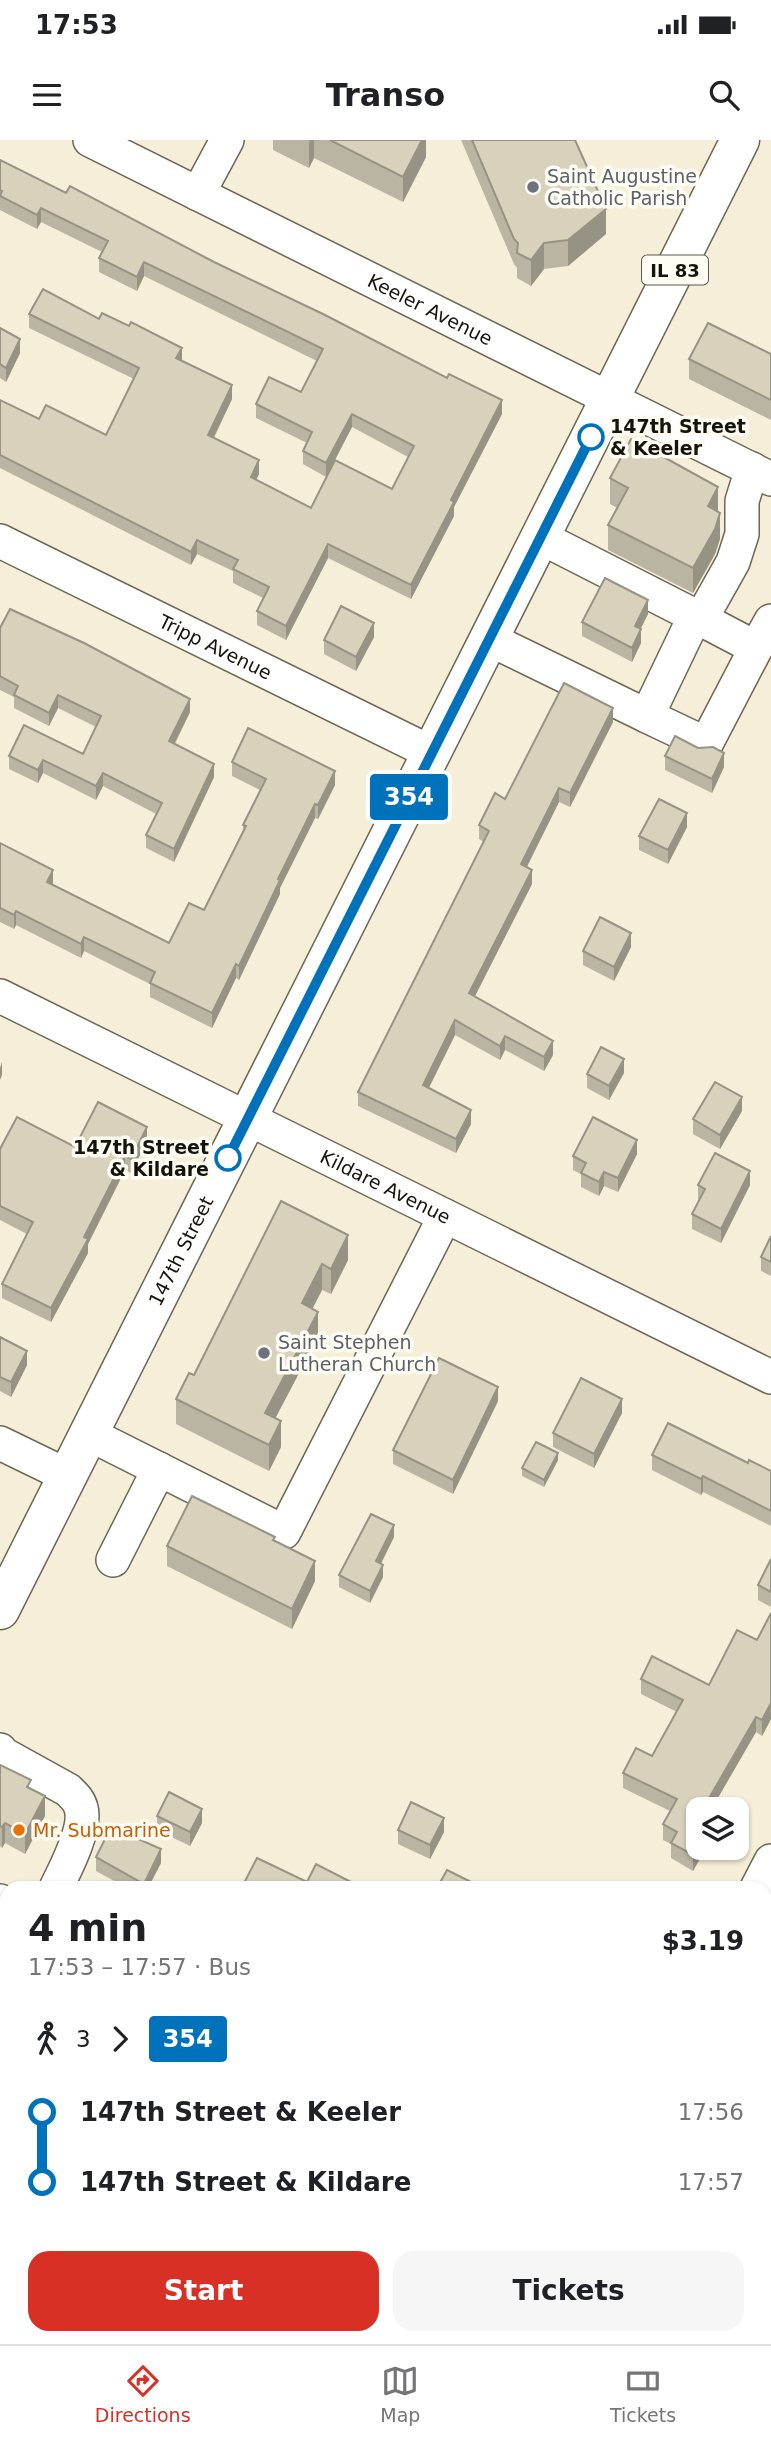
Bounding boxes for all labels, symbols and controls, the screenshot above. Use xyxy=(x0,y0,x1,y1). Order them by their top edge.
text: 17:53 xyxy=(35,10,118,40)
icon: menu xyxy=(28,76,66,114)
text: Transo xyxy=(326,76,445,114)
icon: search xyxy=(705,76,743,114)
place label: Saint Augustine Catholic Parish xyxy=(547,165,697,209)
marker: Saint Augustine Catholic Parish xyxy=(525,179,541,195)
road number: IL 83 xyxy=(642,256,708,285)
street label: Keeler Avenue xyxy=(364,269,496,350)
place label: 147th Street & Keeler xyxy=(610,415,746,459)
marker: 147th Street & Keeler xyxy=(578,424,604,450)
street label: Tripp Avenue xyxy=(155,609,275,684)
line badge: 354 xyxy=(369,774,449,820)
text: 354 xyxy=(384,783,434,811)
place label: 147th Street & Kildare xyxy=(73,1136,209,1180)
marker: 147th Street & Kildare xyxy=(215,1145,241,1171)
street label: Kildare Avenue xyxy=(317,1145,454,1228)
street label: 147th Street xyxy=(144,1193,217,1309)
place label: Saint Stephen Lutheran Church xyxy=(278,1331,436,1375)
marker: Saint Stephen Lutheran Church xyxy=(256,1345,272,1361)
map controls xyxy=(686,1797,749,1860)
button: layers xyxy=(686,1797,749,1860)
place label: Mr. Submarine xyxy=(33,1819,171,1841)
marker: Mr. Submarine xyxy=(11,1822,27,1838)
text: 4 min xyxy=(28,1906,147,1950)
text: $3.19 xyxy=(662,1926,744,1956)
text: 17:53 – 17:57 · Bus xyxy=(28,1954,251,1980)
icon: walk xyxy=(28,2020,66,2058)
icon: forward xyxy=(101,2020,139,2058)
text: 354 xyxy=(163,2025,213,2053)
text: 3 xyxy=(76,2026,91,2052)
text: 147th Street & Keeler xyxy=(80,2097,401,2127)
text: 17:56 xyxy=(678,2099,744,2125)
text: 147th Street & Kildare xyxy=(80,2167,411,2197)
text: 17:57 xyxy=(678,2169,744,2195)
button: Start xyxy=(28,2251,379,2331)
button: Tickets xyxy=(393,2251,744,2331)
tab: Directions xyxy=(95,2362,191,2426)
tab: Map xyxy=(380,2362,420,2426)
tab: Tickets xyxy=(610,2362,676,2426)

